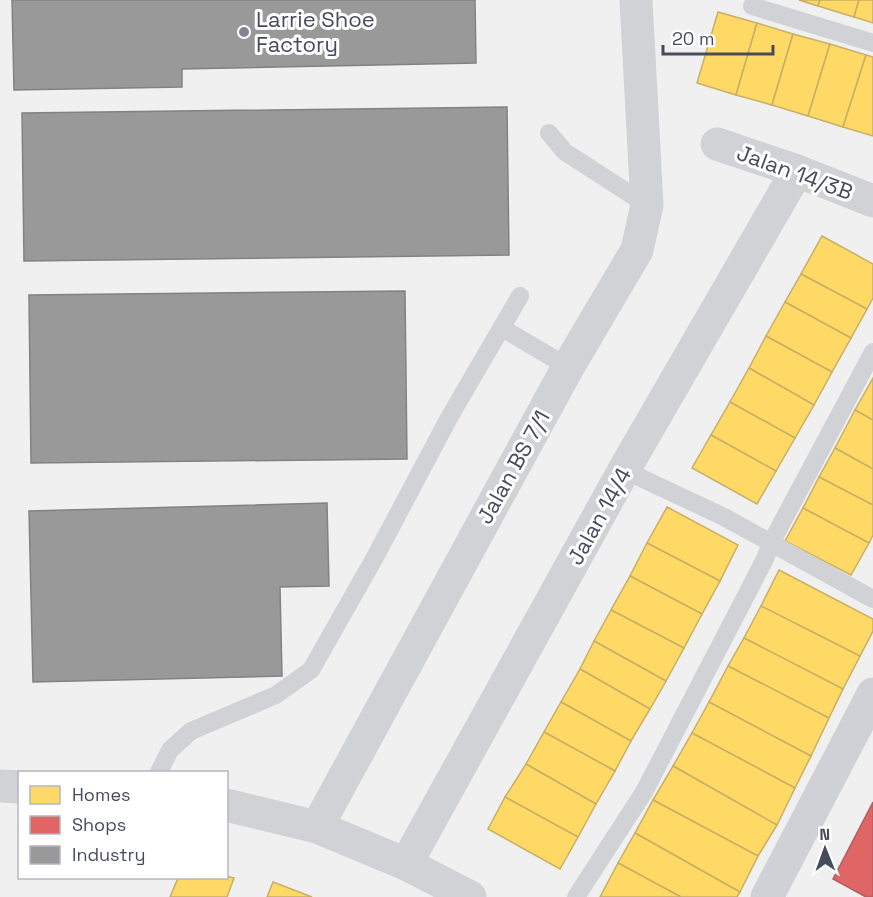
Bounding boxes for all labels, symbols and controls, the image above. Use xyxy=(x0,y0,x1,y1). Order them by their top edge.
place label: Larrie Shoe Factory xyxy=(256,5,375,58)
scale bar xyxy=(663,18,772,56)
marker: Larrie Shoe Factory xyxy=(237,25,251,39)
text: 20 m xyxy=(672,27,715,50)
street label: Jalan 14/3B xyxy=(733,138,857,206)
street label: Jalan BS 7/1 xyxy=(470,405,556,529)
street label: Jalan 14/4 xyxy=(561,462,637,570)
legend xyxy=(18,771,228,879)
text: Homes xyxy=(72,783,131,806)
text: Shops xyxy=(72,813,126,836)
north arrow xyxy=(795,819,855,879)
text: N xyxy=(819,824,830,845)
text: Industry xyxy=(72,843,145,866)

